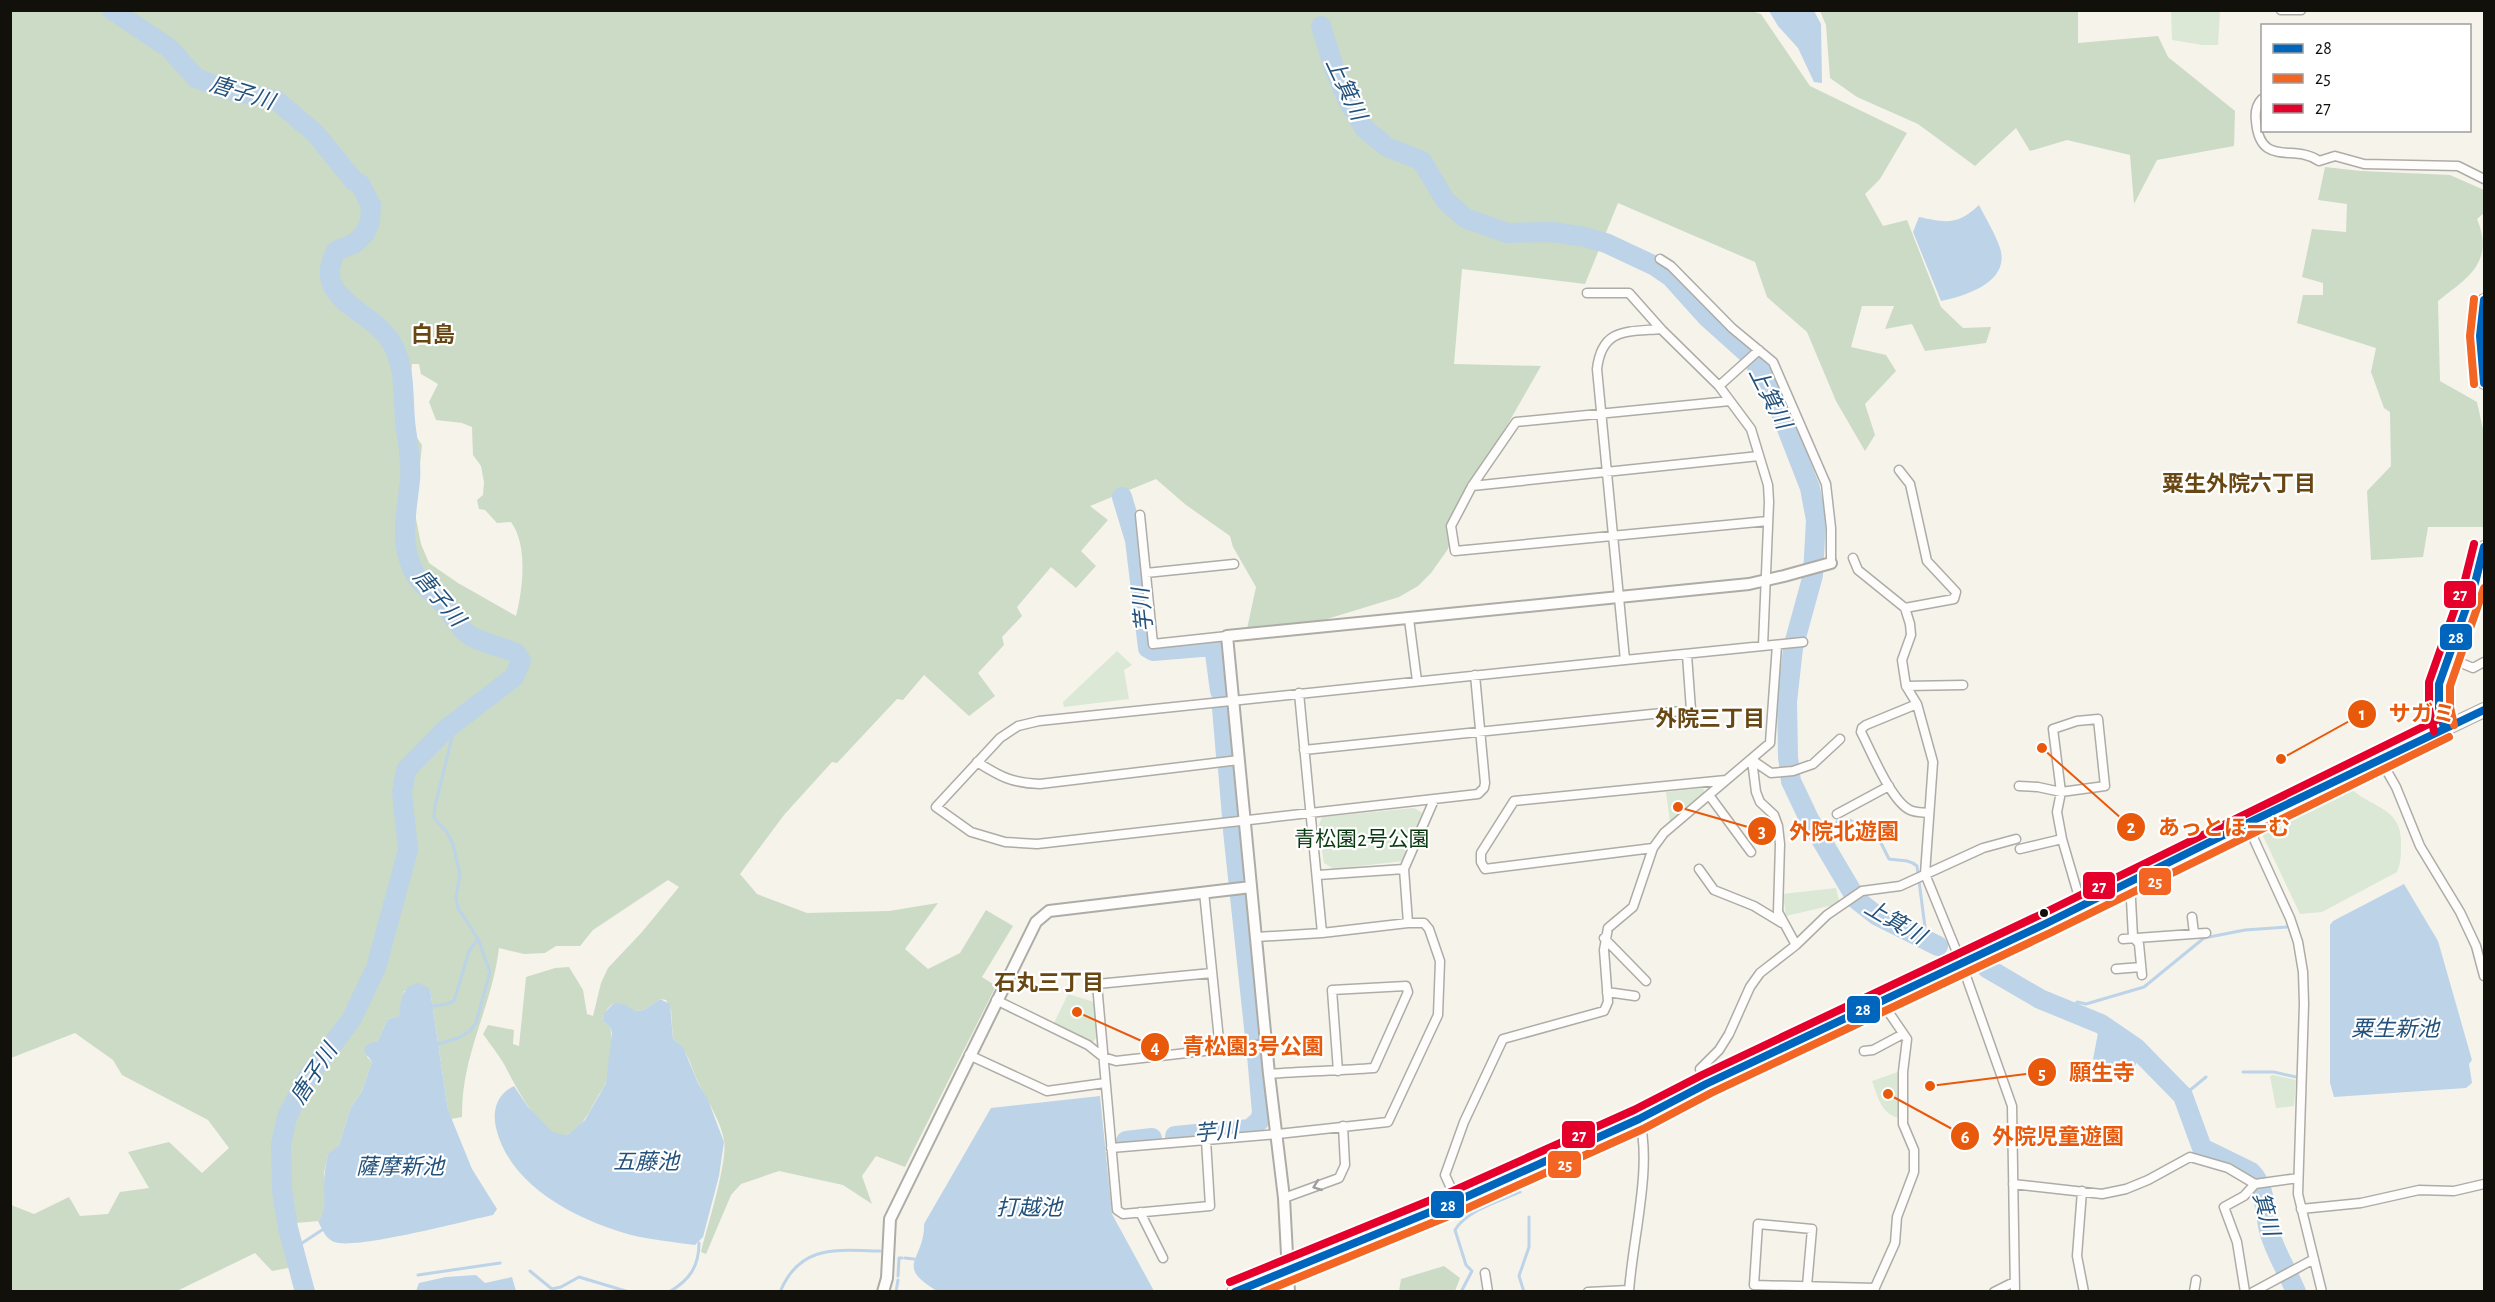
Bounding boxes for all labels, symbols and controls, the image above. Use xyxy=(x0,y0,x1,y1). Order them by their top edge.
legend xyxy=(2261,24,2471,132)
text: 28 xyxy=(2315,40,2332,58)
water label: 上箕川 xyxy=(1322,54,1372,125)
text: 25 xyxy=(2315,70,2331,88)
water label: 唐子川 xyxy=(207,72,279,114)
text: 27 xyxy=(2315,100,2331,118)
district label: 白島 xyxy=(411,323,455,346)
water label: 上箕川 xyxy=(1745,363,1797,434)
district label: 粟生外院六丁目 xyxy=(2162,472,2316,495)
water label: 唐子川 xyxy=(409,565,471,632)
line badge: 27 xyxy=(2443,580,2477,609)
water label: 芋川 xyxy=(1129,585,1156,633)
text: 27 xyxy=(2453,587,2467,603)
line badge: 28 xyxy=(2439,623,2473,651)
text: 28 xyxy=(2448,630,2464,646)
callout: サガミ xyxy=(2347,694,2467,734)
text: サガミ xyxy=(2389,702,2455,725)
text: 1 xyxy=(2359,706,2365,724)
district label: 外院三丁目 xyxy=(1655,707,1765,730)
callout: あっとほーむ xyxy=(2116,807,2302,847)
callout: 外院北遊園 xyxy=(1747,811,1911,851)
text: あっとほーむ xyxy=(2158,817,2290,839)
text: 2 xyxy=(2127,819,2136,837)
text: 外院北遊園 xyxy=(1789,820,1899,843)
text: 3 xyxy=(1758,823,1766,841)
park label: 青松園2号公園 xyxy=(1294,828,1430,850)
line badge: 25 xyxy=(2138,867,2172,896)
line badge: 27 xyxy=(2082,871,2116,900)
text: 25 xyxy=(2148,874,2162,890)
text: 27 xyxy=(2092,879,2106,895)
water label: 上箕川 xyxy=(1861,895,1931,949)
unlabelled marker xyxy=(2038,907,2050,919)
district label: 石丸三丁目 xyxy=(994,971,1104,994)
line badge: 28 xyxy=(1846,995,1881,1024)
text: 28 xyxy=(1855,1002,1871,1018)
water label: 粟生新池 xyxy=(2351,1017,2441,1040)
callout: 青松園3号公園 xyxy=(1140,1027,1336,1067)
text: 青松園3号公園 xyxy=(1182,1035,1324,1058)
water label: 唐子川 xyxy=(286,1038,342,1108)
text: 4 xyxy=(1150,1039,1160,1057)
callout: 願生寺 xyxy=(2027,1052,2147,1092)
text: 願生寺 xyxy=(2069,1061,2135,1084)
text: 5 xyxy=(2038,1065,2046,1083)
callout: 外院児童遊園 xyxy=(1950,1116,2136,1156)
water label: 芋川 xyxy=(1193,1118,1241,1145)
line badge: 27 xyxy=(1561,1120,1596,1149)
text: 外院児童遊園 xyxy=(1992,1125,2124,1148)
text: 27 xyxy=(1572,1128,1586,1144)
text: 6 xyxy=(1961,1129,1970,1147)
water label: 五藤池 xyxy=(613,1150,681,1173)
line badge: 25 xyxy=(1547,1150,1582,1179)
water label: 薩摩新池 xyxy=(356,1155,446,1178)
text: 25 xyxy=(1558,1157,1572,1173)
one-way arrow xyxy=(1312,1178,1323,1191)
line badge: 28 xyxy=(1430,1190,1465,1219)
water label: 箕川 xyxy=(2249,1190,2284,1240)
water label: 打越池 xyxy=(996,1196,1064,1219)
text: 28 xyxy=(1440,1198,1456,1214)

